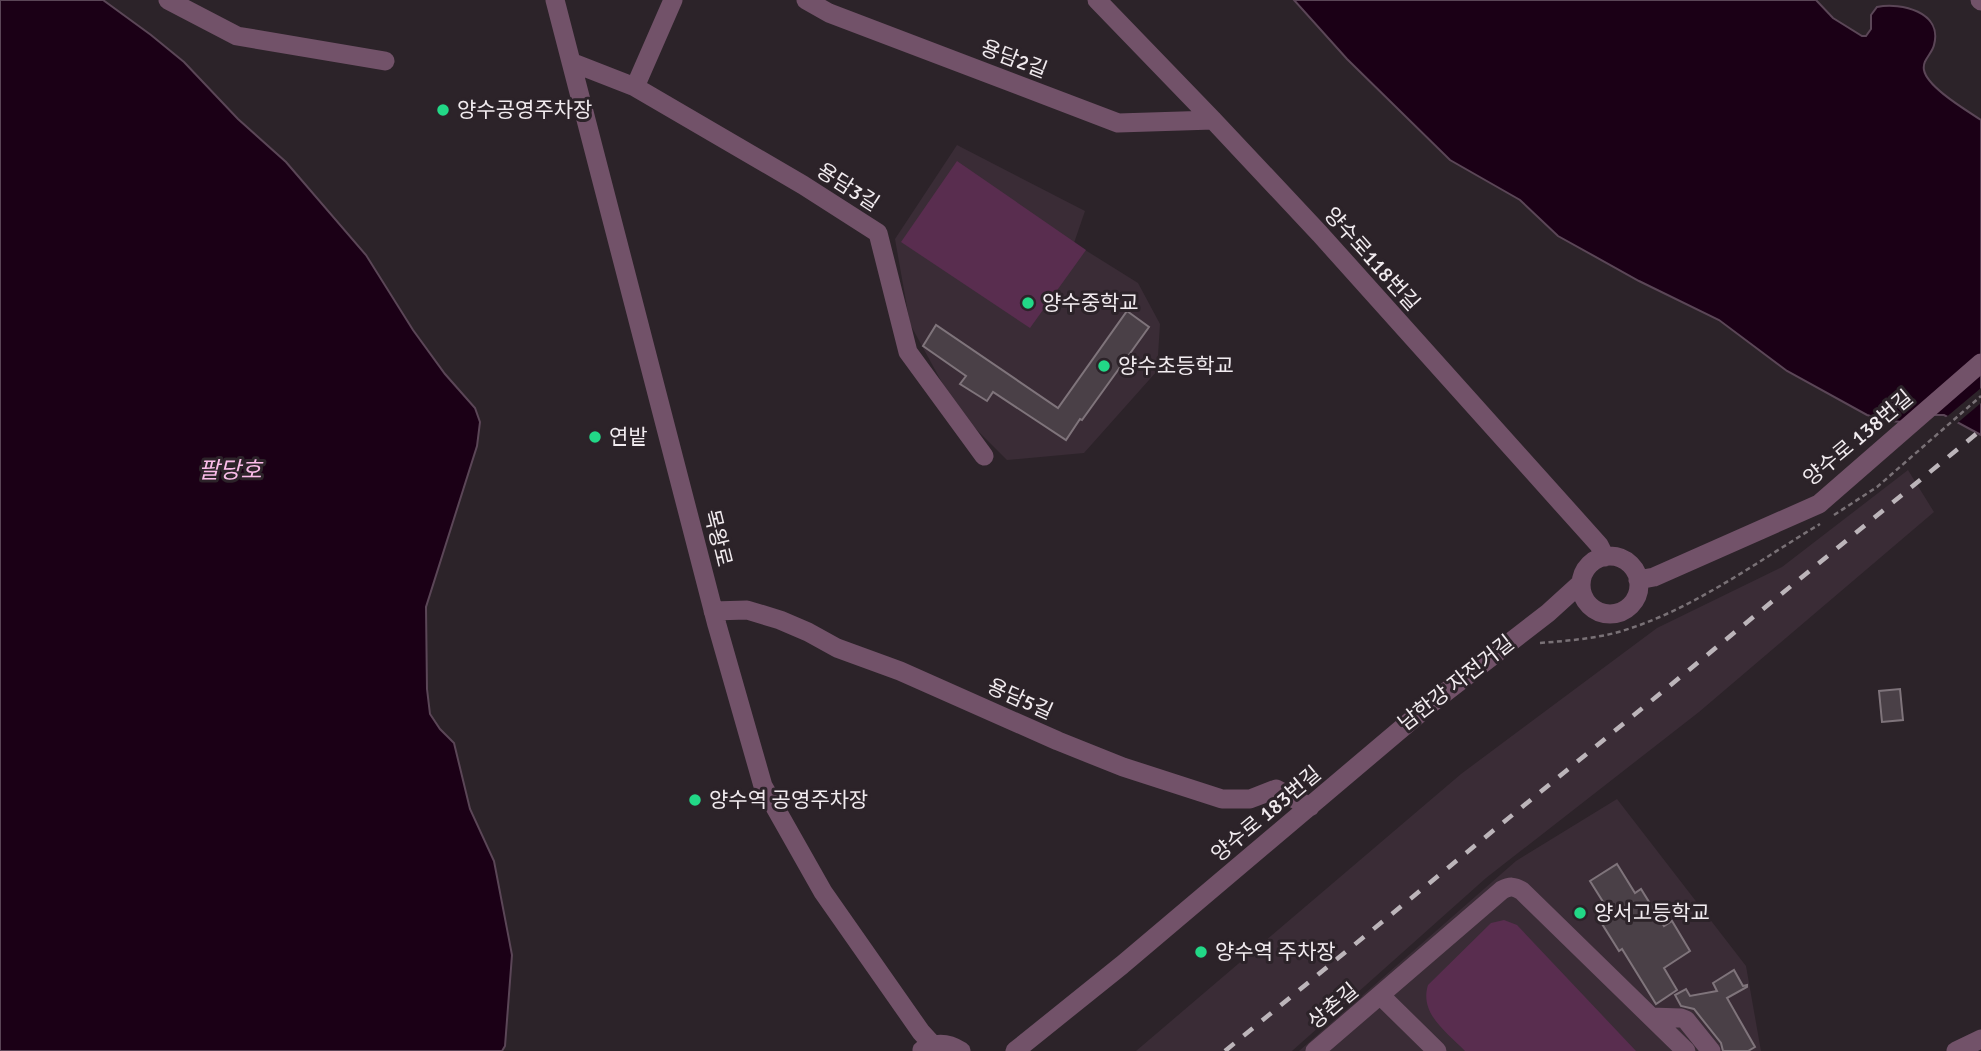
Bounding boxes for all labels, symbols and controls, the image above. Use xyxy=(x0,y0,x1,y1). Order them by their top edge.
street label: 용담2길 xyxy=(977,34,1051,84)
place label: 양수공영주차장 xyxy=(457,97,592,123)
marker: 양수공영주차장 xyxy=(435,102,451,118)
street label: 용담3길 xyxy=(812,157,884,217)
street label: 양수로118번길 xyxy=(1319,202,1425,316)
place label: 양수중학교 xyxy=(1042,290,1139,316)
marker: 양수중학교 xyxy=(1020,295,1036,311)
place label: 양수초등학교 xyxy=(1118,353,1234,379)
marker: 양수초등학교 xyxy=(1096,358,1112,374)
street label: 양수로 138번길 xyxy=(1798,385,1918,491)
place label: 연밭 xyxy=(609,424,648,450)
marker: 연밭 xyxy=(587,429,603,445)
water label: 팔당호 xyxy=(198,456,264,485)
street label: 목왕로 xyxy=(698,507,738,569)
street label: 남한강 자전거길 xyxy=(1393,630,1519,736)
street label: 용담5길 xyxy=(983,673,1057,725)
street label: 양수로 183번길 xyxy=(1206,761,1326,867)
place label: 양수역 공영주차장 xyxy=(709,787,868,813)
marker: 양수역 공영주차장 xyxy=(687,792,703,808)
place label: 양서고등학교 xyxy=(1594,900,1710,926)
marker: 양서고등학교 xyxy=(1572,905,1588,921)
place label: 양수역 주차장 xyxy=(1215,939,1336,965)
marker: 양수역 주차장 xyxy=(1193,944,1209,960)
street label: 상촌길 xyxy=(1302,977,1364,1035)

